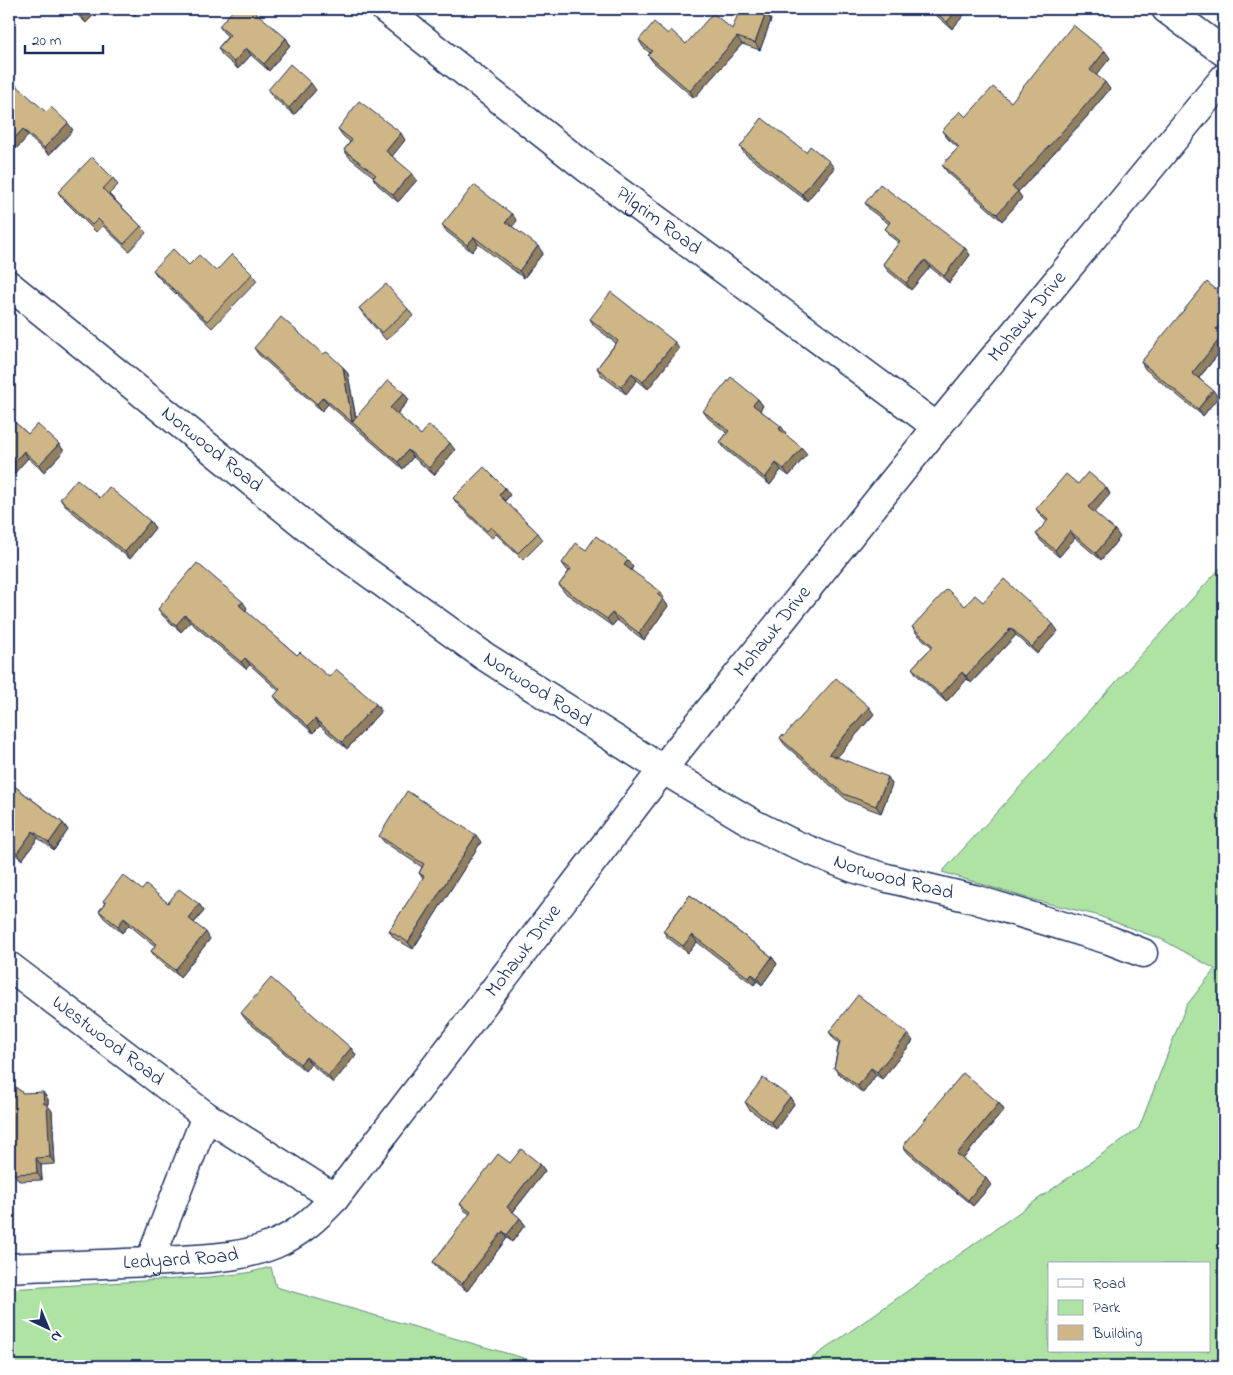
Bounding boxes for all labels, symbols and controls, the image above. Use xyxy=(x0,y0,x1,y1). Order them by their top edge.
scale bar xyxy=(25,22,102,54)
text: 20 m xyxy=(32,30,62,52)
street label: Pilgrim Road xyxy=(609,180,707,262)
street label: Mohawk Drive xyxy=(981,265,1074,369)
street label: Norwood Road xyxy=(154,399,269,500)
street label: Mohawk Drive xyxy=(727,579,819,684)
street label: Norwood Road xyxy=(477,644,597,735)
street label: Norwood Road xyxy=(829,847,956,908)
street label: Mohawk Drive xyxy=(479,898,569,1004)
street label: Westwood Road xyxy=(45,989,170,1094)
street label: Ledyard Road xyxy=(122,1240,240,1278)
legend xyxy=(1048,1262,1210,1352)
text: Road xyxy=(1093,1273,1126,1295)
text: Park xyxy=(1093,1297,1121,1319)
north arrow xyxy=(22,1302,72,1352)
text: Building xyxy=(1092,1323,1142,1346)
text: N xyxy=(45,1325,67,1347)

